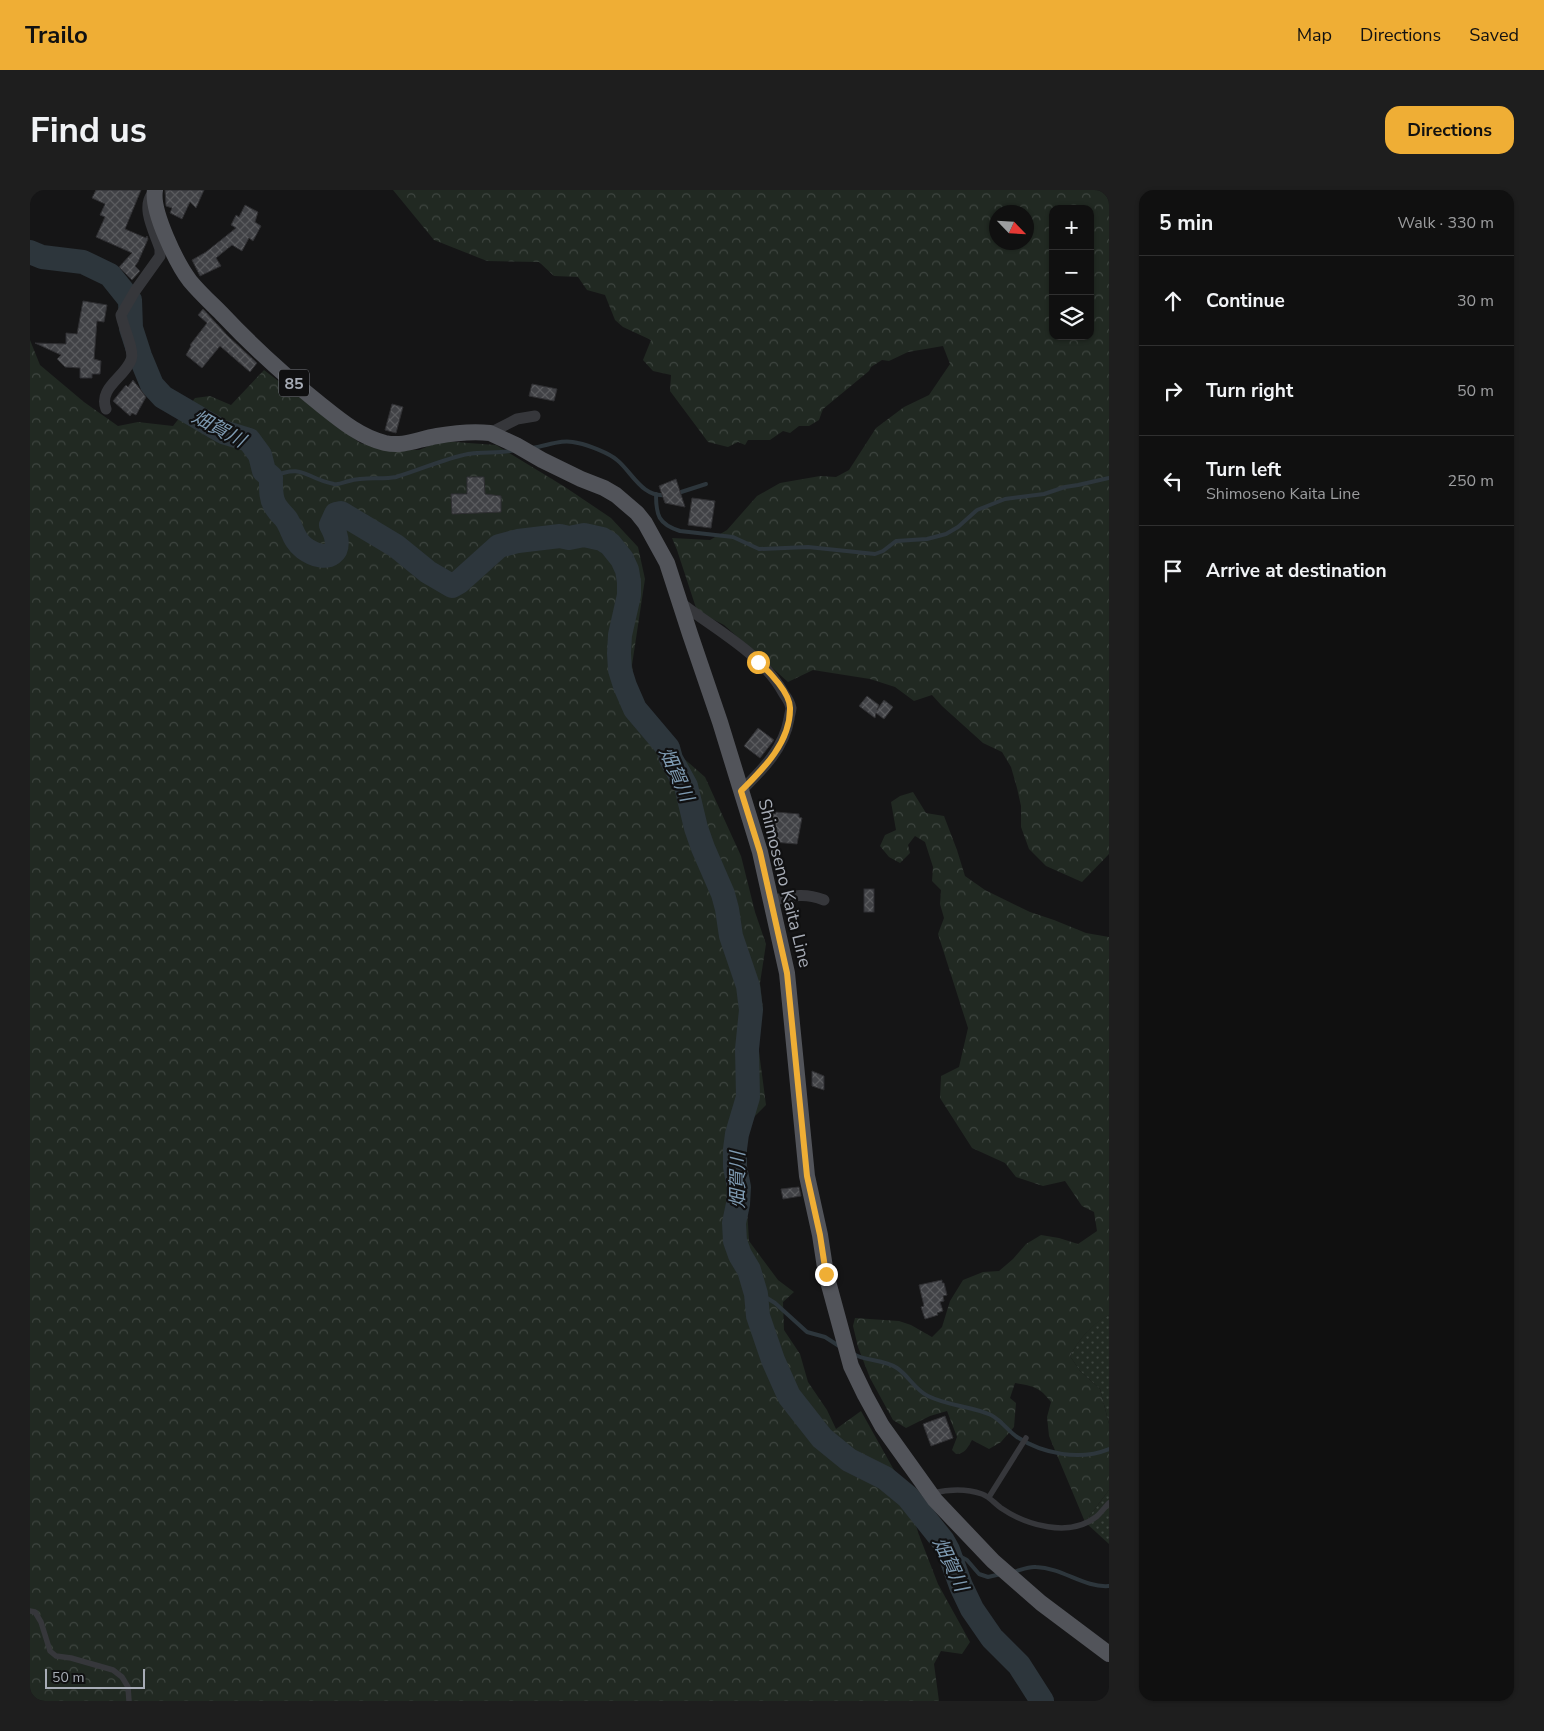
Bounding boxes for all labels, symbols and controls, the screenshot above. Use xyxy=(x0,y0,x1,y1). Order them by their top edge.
text: Trailo xyxy=(25,19,88,51)
text: Map xyxy=(1297,23,1332,47)
text: Directions xyxy=(1360,23,1441,47)
text: Saved xyxy=(1469,23,1519,47)
button: Directions xyxy=(1385,106,1514,154)
text: Find us xyxy=(30,107,147,154)
north arrow xyxy=(989,205,1034,250)
map controls xyxy=(1049,205,1094,340)
button: + xyxy=(1049,205,1094,250)
text: 5 min xyxy=(1159,209,1213,237)
text: Walk · 330 m xyxy=(1398,212,1494,234)
button: − xyxy=(1049,250,1094,295)
icon: ahead xyxy=(1159,287,1187,315)
text: Continue xyxy=(1206,288,1285,314)
text: 30 m xyxy=(1457,290,1494,312)
button: layers xyxy=(1049,295,1094,340)
road number: 85 xyxy=(279,370,309,397)
icon: right xyxy=(1159,377,1187,405)
text: Turn right xyxy=(1206,378,1293,404)
text: 50 m xyxy=(1457,380,1494,402)
water label: 畑賀川 xyxy=(187,404,252,455)
text: Turn left xyxy=(1206,457,1281,483)
icon: left xyxy=(1159,467,1187,495)
text: 250 m xyxy=(1447,470,1494,492)
text: Shimoseno Kaita Line xyxy=(1206,483,1360,505)
icon: arrive xyxy=(1159,557,1187,585)
text: Arrive at destination xyxy=(1206,558,1387,584)
route start xyxy=(747,651,770,674)
water label: 畑賀川 xyxy=(653,743,700,808)
street label: Shimoseno Kaita Line xyxy=(752,796,818,970)
water label: 畑賀川 xyxy=(725,1150,751,1209)
route end xyxy=(815,1263,838,1286)
water label: 畑賀川 xyxy=(926,1533,975,1598)
scale bar xyxy=(45,1666,145,1689)
text: 50 m xyxy=(52,1668,84,1687)

